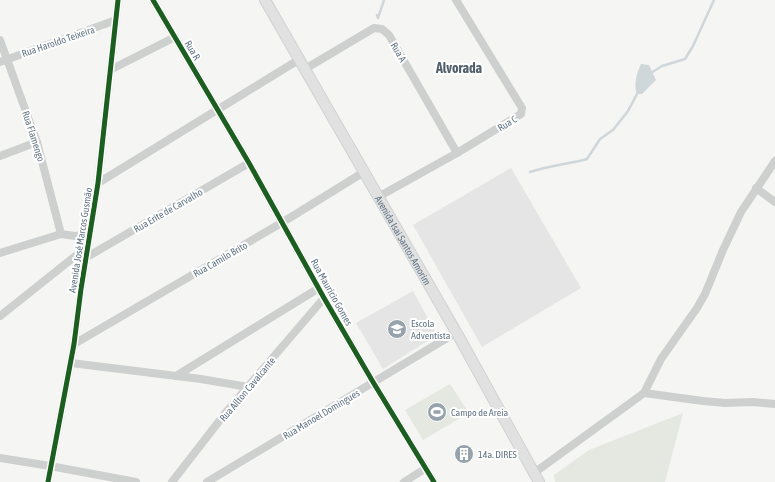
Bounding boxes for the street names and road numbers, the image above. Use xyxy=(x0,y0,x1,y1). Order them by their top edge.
street label: Rua Haroldo Teixeira xyxy=(20,24,96,59)
street label: Rua R xyxy=(182,38,203,62)
street label: Rua A xyxy=(389,41,409,64)
street label: Rua Flamengo xyxy=(20,109,47,163)
street label: Rua C xyxy=(496,113,519,133)
street label: Avenida José Marcos Gusmão xyxy=(67,186,94,294)
street label: Rua Erite de Carvalho xyxy=(132,186,205,235)
street label: Avenida Isai Santos Amorim xyxy=(373,194,433,287)
street label: Rua Camilo Brito xyxy=(191,239,249,279)
street label: Rua Maurício Gomes xyxy=(309,257,355,328)
street label: Rua Aílton Cavalcante xyxy=(217,355,278,424)
street label: Rua Manoel Domingues xyxy=(281,387,362,442)

